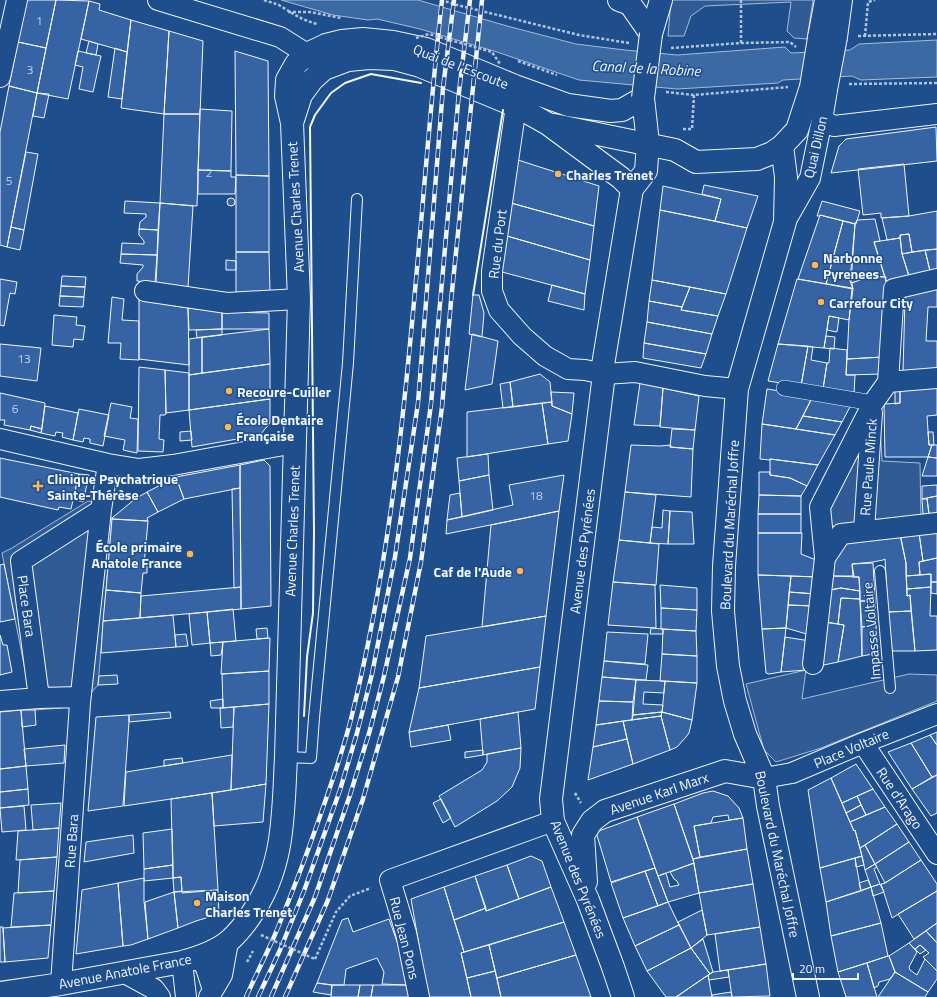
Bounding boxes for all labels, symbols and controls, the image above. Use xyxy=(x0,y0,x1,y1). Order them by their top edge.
house number: 1 xyxy=(36,11,42,30)
street label: Quai de l'Escoute xyxy=(410,38,512,94)
water label: Canal de la Robine xyxy=(591,54,702,82)
house number: 3 xyxy=(27,60,33,79)
street label: Quai Dillon xyxy=(798,114,832,180)
street label: Avenue Charles Trenet xyxy=(281,141,309,273)
house number: 2 xyxy=(206,163,212,182)
place label: Charles Trenet xyxy=(566,164,653,185)
marker: Charles Trenet xyxy=(553,169,563,179)
house number: 5 xyxy=(6,171,13,190)
street label: Rue du Port xyxy=(482,208,512,280)
place label: Narbonne Pyrenees xyxy=(823,247,883,284)
marker: Narbonne Pyrenees xyxy=(810,260,820,270)
place label: Carrefour City xyxy=(829,292,913,313)
marker: Carrefour City xyxy=(816,297,826,307)
house number: 13 xyxy=(17,349,31,368)
place label: Recoure-Cuiller xyxy=(237,381,331,402)
marker: Recoure-Cuiller xyxy=(224,386,234,396)
house number: 6 xyxy=(12,399,19,418)
place label: École Dentaire Française xyxy=(236,409,323,446)
street label: Rue Paule Minck xyxy=(854,417,882,516)
marker: École Dentaire Française xyxy=(223,422,233,432)
street label: Boulevard du Maréchal Joffre xyxy=(714,439,744,611)
street label: Avenue Charles Trenet xyxy=(279,465,305,597)
place label: Clinique Psychatrique Sainte-Thérèse xyxy=(47,468,178,505)
marker: Clinique Psychatrique Sainte-Thérèse xyxy=(32,480,44,492)
house number: 18 xyxy=(529,486,543,505)
street label: Avenue des Pyrénées xyxy=(564,487,600,615)
place label: École primaire Anatole France xyxy=(92,536,182,573)
marker: École primaire Anatole France xyxy=(185,549,195,559)
place label: Caf de l'Aude xyxy=(434,561,512,582)
marker: Caf de l'Aude xyxy=(515,566,525,576)
street label: Place Bara xyxy=(12,574,42,638)
street label: Impasse Voltaire xyxy=(856,581,886,681)
street label: Place Voltaire xyxy=(810,723,892,773)
street label: Rue d'Arago xyxy=(872,763,928,833)
street label: Avenue Karl Marx xyxy=(607,766,712,820)
street label: Boulevard du Maréchal Joffre xyxy=(750,769,806,939)
street label: Rue Bara xyxy=(59,813,83,869)
street label: Avenue des Pyrénées xyxy=(546,817,612,941)
place label: Maison Charles Trenet xyxy=(205,885,292,922)
street label: Rue Jean Pons xyxy=(385,894,425,982)
marker: Maison Charles Trenet xyxy=(192,898,202,908)
street label: Avenue Anatole France xyxy=(57,948,193,994)
scale bar xyxy=(793,955,858,981)
text: 20 m xyxy=(799,959,825,978)

